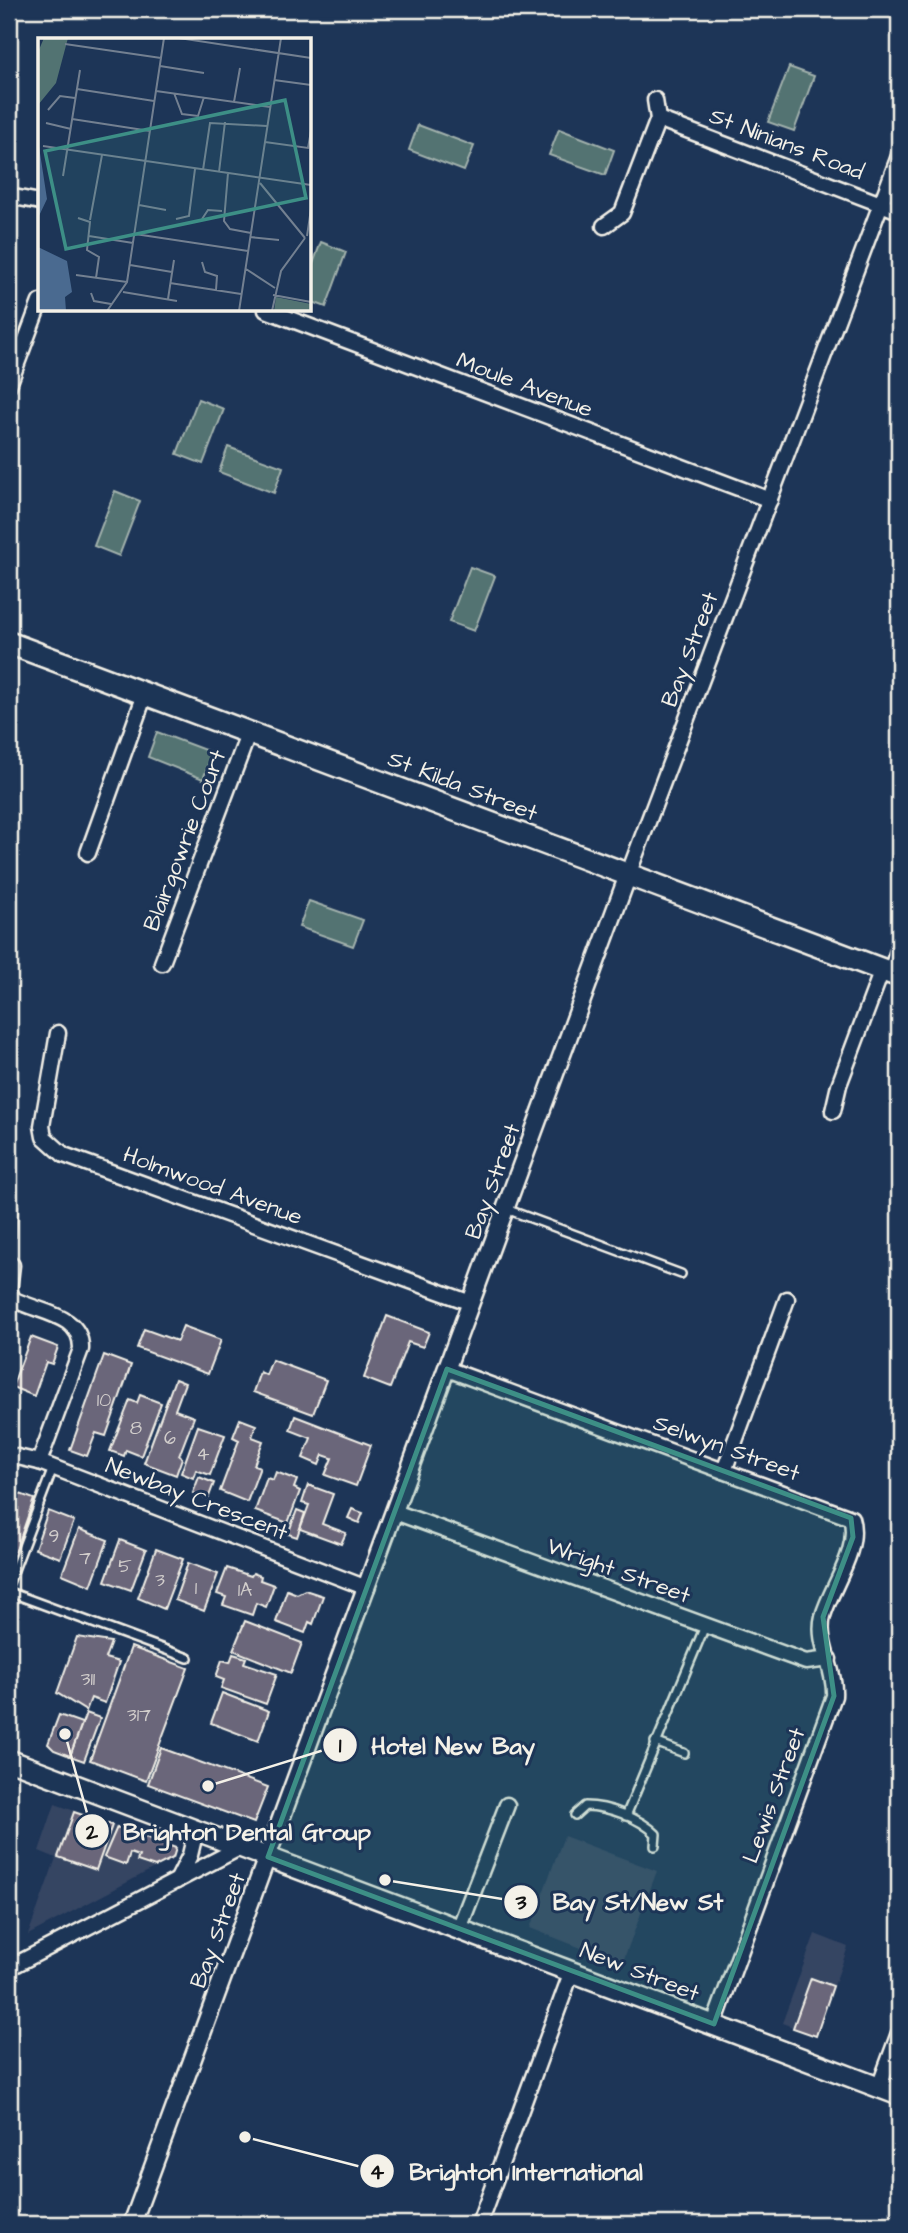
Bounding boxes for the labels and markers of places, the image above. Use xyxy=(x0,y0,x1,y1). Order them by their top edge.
callout: Hotel New Bay xyxy=(322,1723,549,1768)
callout: Brighton Dental Group xyxy=(75,1809,385,1854)
callout: Bay St/New St xyxy=(504,1879,737,1924)
callout: Brighton International xyxy=(360,2149,657,2194)

